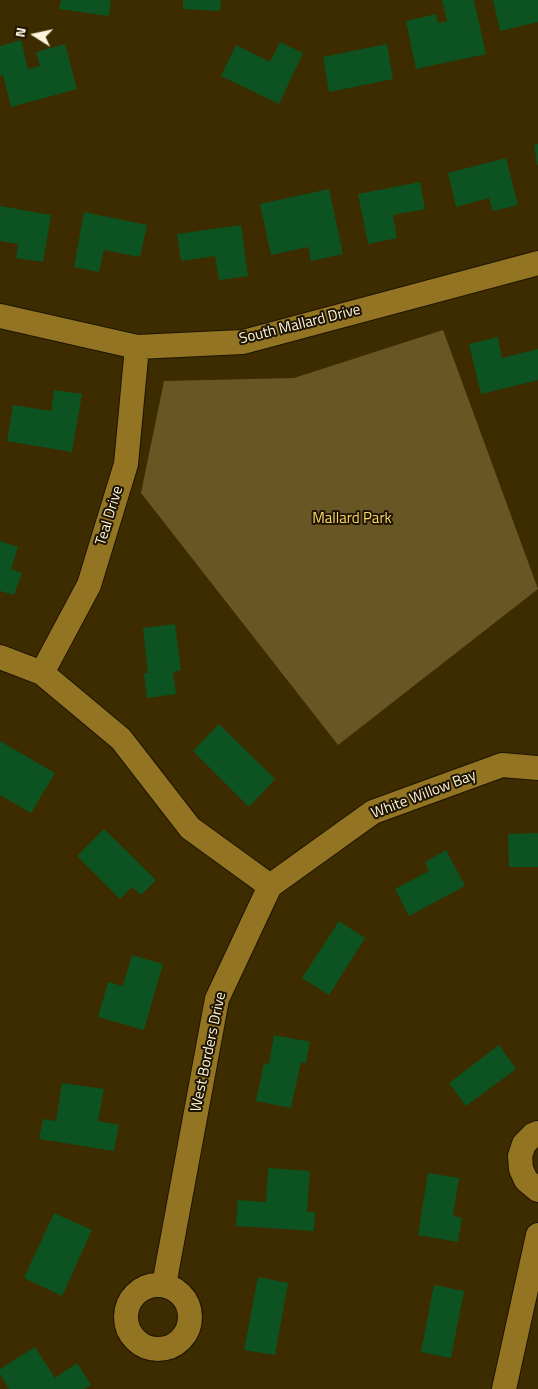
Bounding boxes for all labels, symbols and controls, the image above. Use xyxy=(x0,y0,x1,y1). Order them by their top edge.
north arrow xyxy=(10,10,60,60)
text: N xyxy=(9,26,31,39)
street label: South Mallard Drive xyxy=(238,301,362,349)
street label: Teal Drive xyxy=(92,484,128,548)
park label: Mallard Park xyxy=(312,510,392,528)
street label: White Willow Bay xyxy=(369,767,479,823)
street label: West Borders Drive xyxy=(188,990,230,1114)

